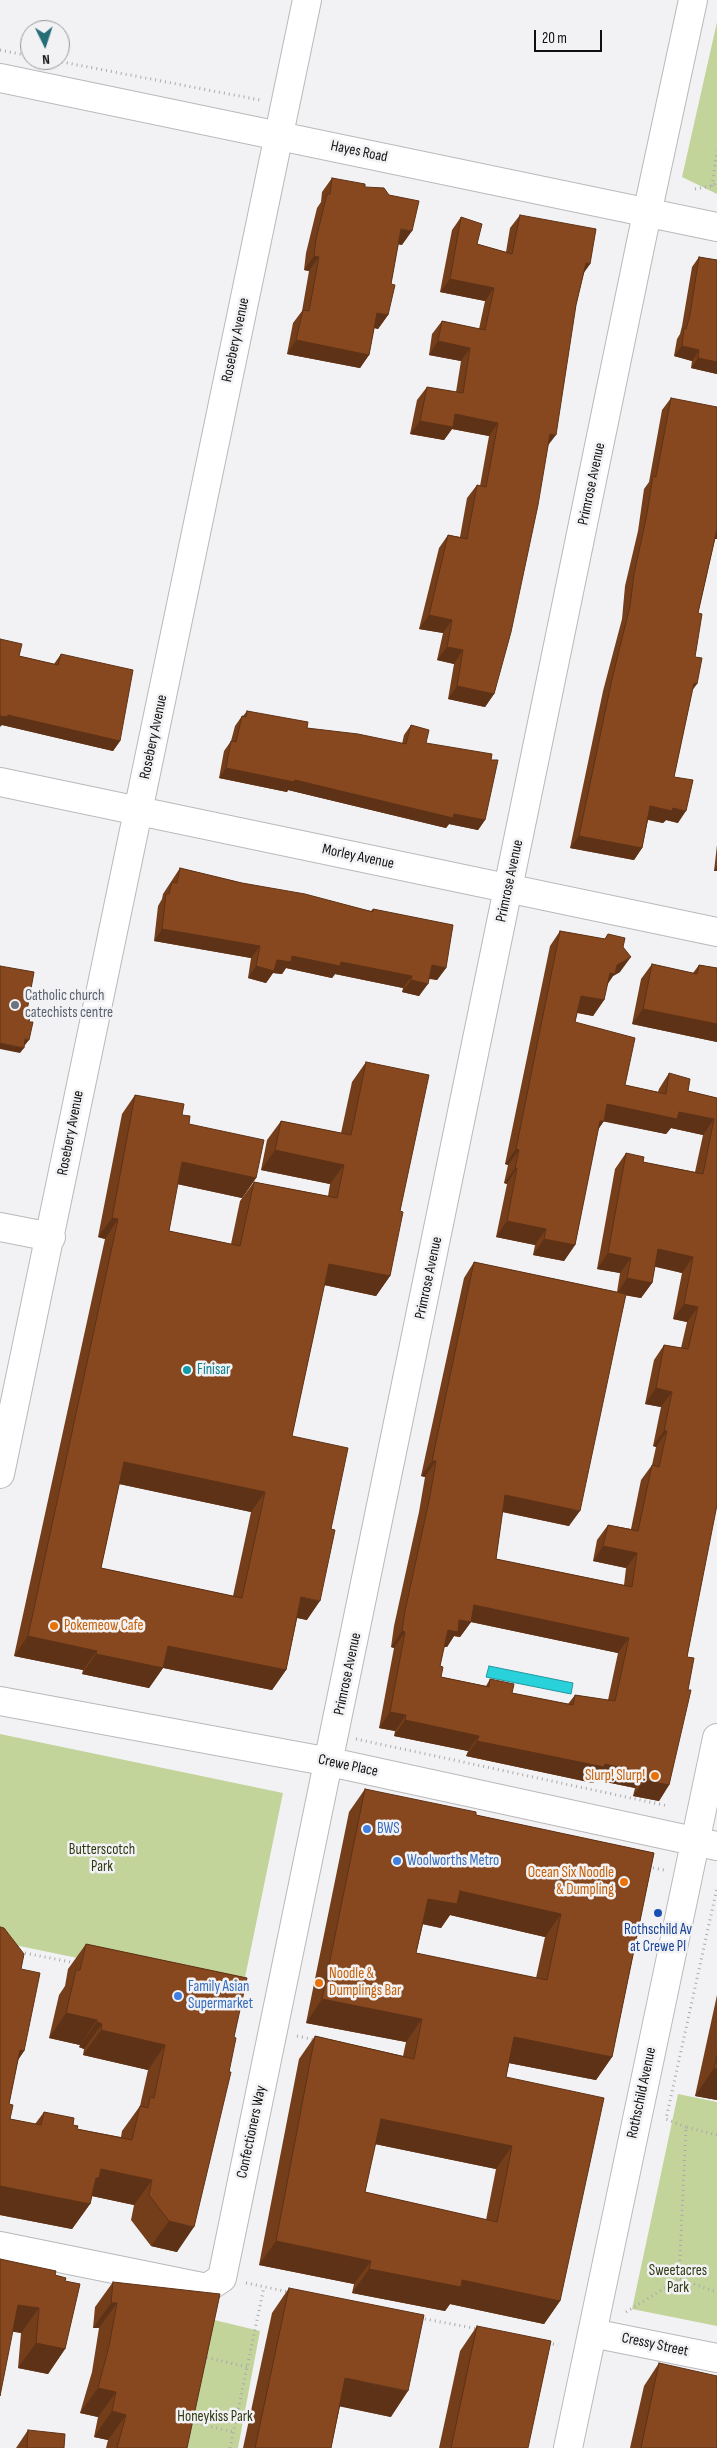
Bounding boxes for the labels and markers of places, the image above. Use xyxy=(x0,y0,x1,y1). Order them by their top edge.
place label: Catholic church catechists centre xyxy=(25,987,113,1022)
marker: Catholic church catechists centre xyxy=(9,999,21,1011)
place label: Finisar xyxy=(197,1361,230,1379)
marker: Finisar xyxy=(181,1364,193,1376)
place label: Pokemeow Cafe xyxy=(64,1617,144,1635)
marker: Pokemeow Cafe xyxy=(48,1620,60,1632)
place label: Slurp! Slurp! xyxy=(585,1767,645,1785)
marker: Slurp! Slurp! xyxy=(649,1770,661,1782)
place label: BWS xyxy=(377,1820,400,1838)
marker: BWS xyxy=(361,1823,373,1835)
place label: Woolworths Metro xyxy=(407,1852,499,1870)
marker: Woolworths Metro xyxy=(391,1855,403,1867)
place label: Ocean Six Noodle & Dumpling xyxy=(528,1864,614,1899)
marker: Ocean Six Noodle & Dumpling xyxy=(618,1876,630,1888)
marker: Rothschild Av at Crewe Pl xyxy=(652,1907,664,1919)
place label: Rothschild Av at Crewe Pl xyxy=(624,1921,692,1956)
place label: Noodle & Dumplings Bar xyxy=(329,1965,401,2000)
marker: Noodle & Dumplings Bar xyxy=(313,1977,325,1989)
place label: Family Asian Supermarket xyxy=(188,1978,253,2013)
marker: Family Asian Supermarket xyxy=(172,1990,184,2002)

